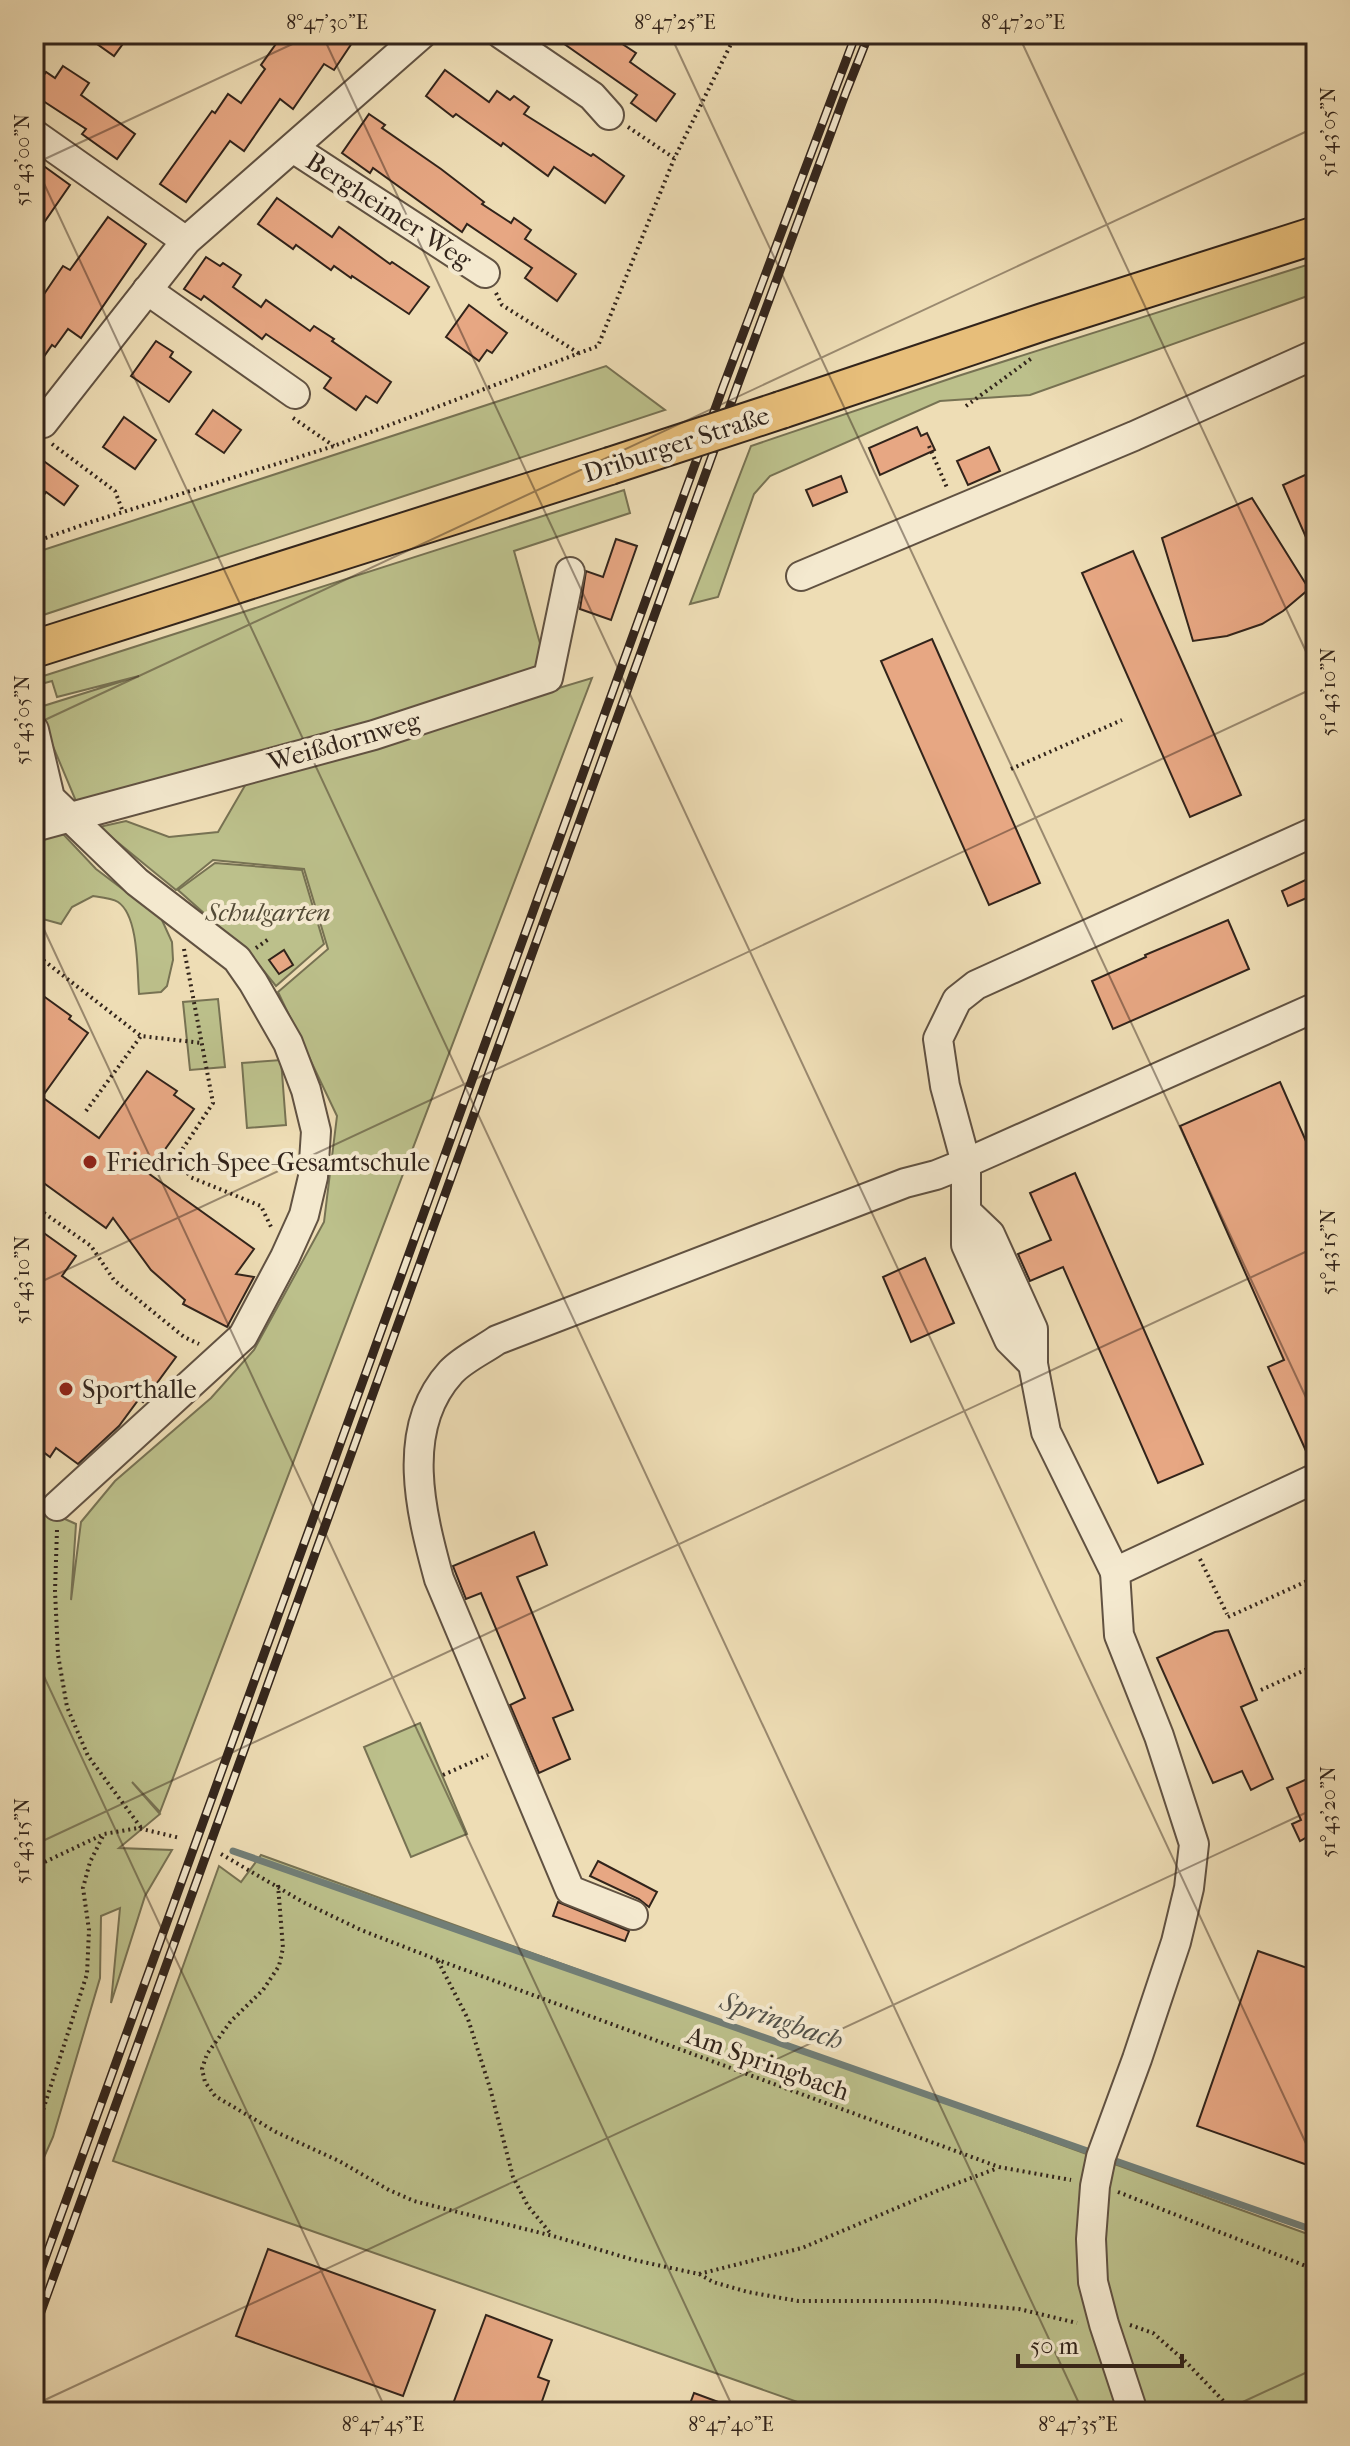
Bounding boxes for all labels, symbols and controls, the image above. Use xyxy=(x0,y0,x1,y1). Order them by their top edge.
text: 8°47'30"E xyxy=(286,11,368,34)
text: 8°47'25"E xyxy=(634,11,716,34)
text: 8°47'20"E xyxy=(981,11,1065,34)
text: 51°43'05"N xyxy=(1317,87,1340,177)
text: 51°43'00"N xyxy=(11,114,34,206)
street label: Bergheimer Weg xyxy=(300,145,478,276)
street label: Driburger Straße xyxy=(579,400,773,489)
text: 51°43'10"N xyxy=(1317,648,1340,736)
text: 51°43'05"N xyxy=(11,675,34,765)
street label: Weißdornweg xyxy=(263,705,425,778)
park label: Schulgarten xyxy=(205,897,331,928)
place label: Friedrich-Spee-Gesamtschule xyxy=(106,1147,430,1178)
marker: Friedrich-Spee-Gesamtschule xyxy=(81,1153,99,1171)
text: 51°43'15"N xyxy=(1317,1209,1340,1295)
text: 51°43'10"N xyxy=(11,1236,34,1324)
place label: Sporthalle xyxy=(82,1374,197,1405)
marker: Sporthalle xyxy=(57,1380,75,1398)
text: 51°43'20"N xyxy=(1317,1766,1340,1858)
text: 51°43'15"N xyxy=(11,1798,34,1884)
water label: Springbach xyxy=(715,1984,848,2057)
street label: Am Springbach xyxy=(681,2019,854,2107)
scale bar xyxy=(1018,2318,1182,2368)
text: 50 m xyxy=(1030,2332,1079,2360)
text: 8°47'45"E xyxy=(342,2413,424,2436)
text: 8°47'40"E xyxy=(688,2413,774,2436)
text: 8°47'35"E xyxy=(1038,2413,1118,2436)

